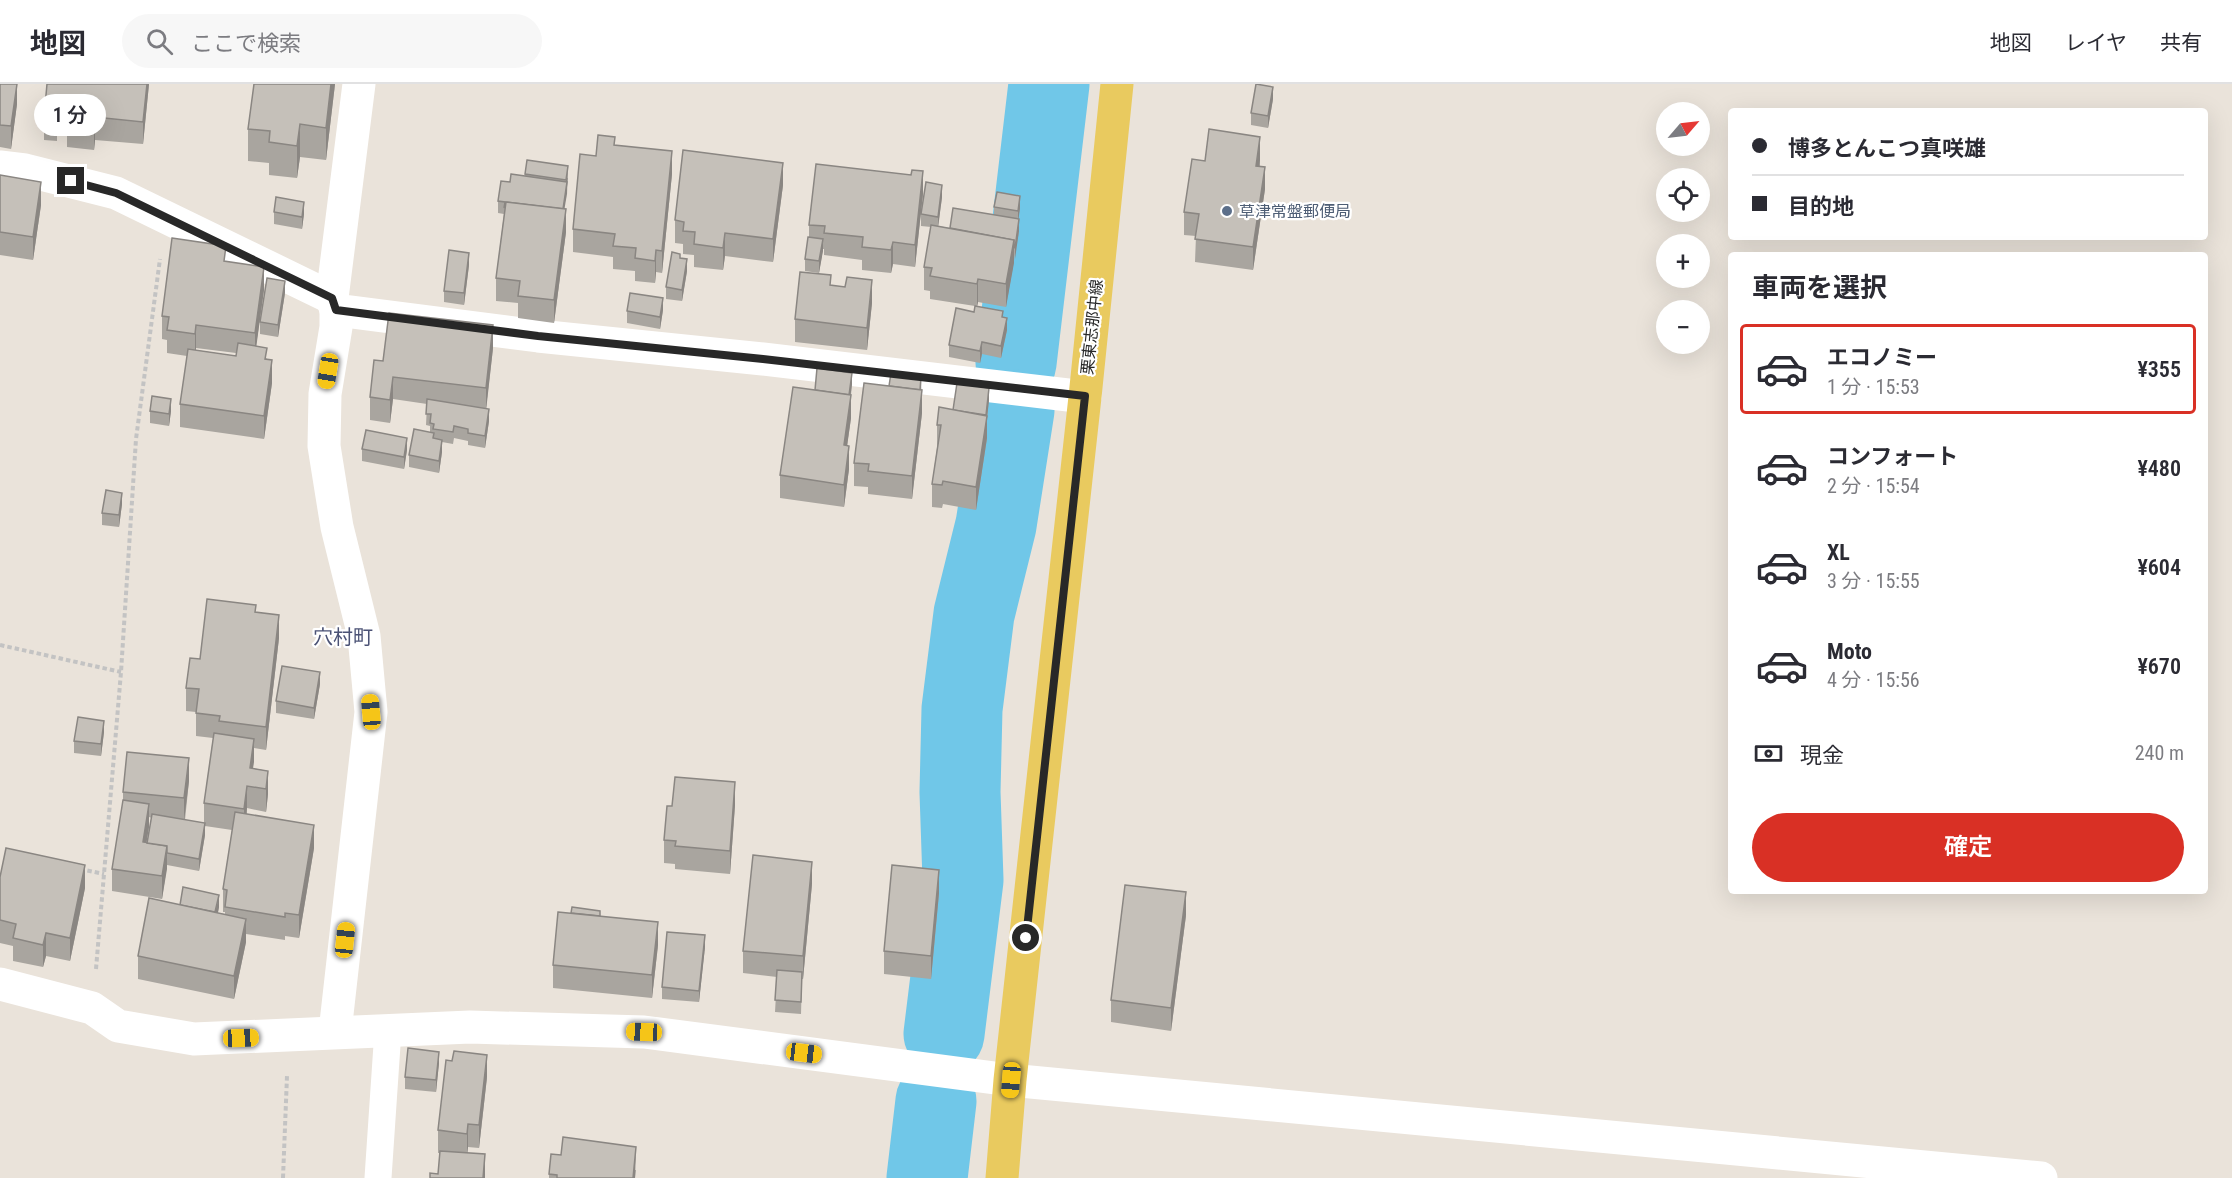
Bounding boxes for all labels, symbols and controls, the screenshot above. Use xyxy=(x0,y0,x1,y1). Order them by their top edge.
search box xyxy=(122,14,542,68)
icon: search xyxy=(143,25,176,58)
text: 地図 xyxy=(30,27,86,60)
text: ここで検索 xyxy=(191,31,301,56)
text: 地図 xyxy=(1990,31,2032,55)
text: レイヤ xyxy=(2065,31,2127,55)
text: 共有 xyxy=(2160,31,2202,55)
callout: 1 分 xyxy=(35,94,107,136)
north arrow xyxy=(1656,102,1710,156)
map controls xyxy=(1656,102,1710,354)
text: 1 分 xyxy=(53,103,87,127)
text: 博多とんこつ真咲雄 xyxy=(1788,136,1986,161)
route end xyxy=(57,167,84,194)
button: locate xyxy=(1656,168,1710,222)
text: 目的地 xyxy=(1788,194,1854,219)
place label: 草津常盤郵便局 xyxy=(1239,202,1351,221)
marker: 草津常盤郵便局 xyxy=(1220,204,1234,218)
button: + xyxy=(1656,234,1710,288)
text: 車両を選択 xyxy=(1752,272,1887,304)
street label: 栗東志那中線 xyxy=(1078,278,1106,376)
button: − xyxy=(1656,300,1710,354)
icon: car xyxy=(1755,342,1809,396)
text: エコノミー xyxy=(1827,345,1937,370)
car xyxy=(316,352,340,390)
text: ¥355 xyxy=(2137,357,2181,382)
text: 1 分 · 15:53 xyxy=(1827,375,1920,399)
icon: car xyxy=(1755,441,1809,495)
text: コンフォート xyxy=(1827,444,1958,469)
text: ¥480 xyxy=(2137,456,2181,481)
text: 2 分 · 15:54 xyxy=(1827,474,1920,498)
icon: car xyxy=(1755,540,1809,594)
text: XL xyxy=(1827,540,1850,565)
text: ¥604 xyxy=(2137,555,2181,580)
text: 3 分 · 15:55 xyxy=(1827,569,1920,593)
district label: 穴村町 xyxy=(313,625,373,649)
icon: car xyxy=(1755,639,1809,693)
text: Moto xyxy=(1827,639,1872,664)
text: ¥670 xyxy=(2137,654,2181,679)
text: 4 分 · 15:56 xyxy=(1827,668,1920,692)
car xyxy=(360,693,382,731)
icon: cash xyxy=(1752,737,1785,770)
text: 240 m xyxy=(2135,741,2184,765)
text: 現金 xyxy=(1800,743,1844,768)
button: 確定 xyxy=(1752,813,2184,882)
car xyxy=(334,921,356,959)
route start xyxy=(1012,924,1039,951)
car xyxy=(626,1022,662,1042)
car xyxy=(223,1028,259,1048)
car xyxy=(785,1042,823,1064)
car xyxy=(1000,1061,1022,1099)

